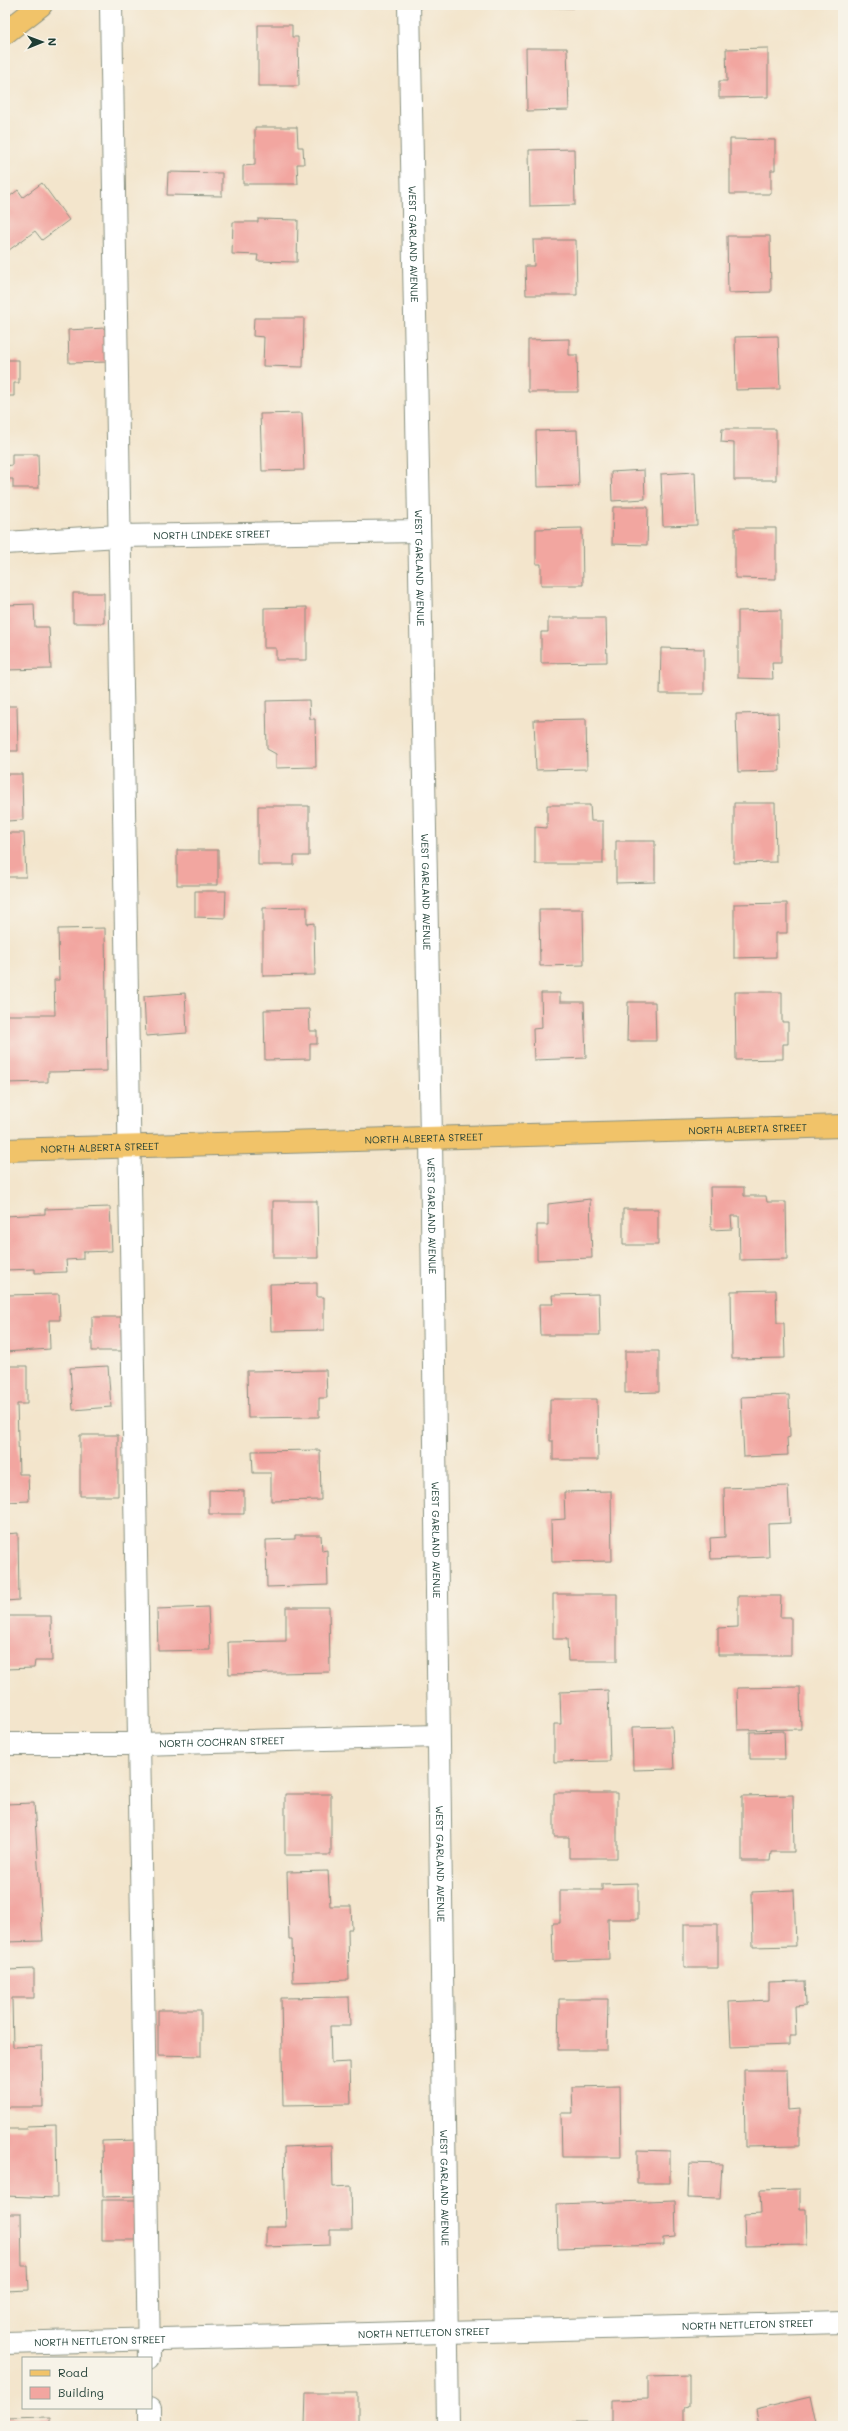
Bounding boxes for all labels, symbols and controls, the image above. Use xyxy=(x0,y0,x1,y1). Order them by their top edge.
north arrow xyxy=(22,22,62,62)
text: N xyxy=(45,38,60,46)
street label: WEST GARLAND AVENUE xyxy=(406,185,422,303)
street label: WEST GARLAND AVENUE xyxy=(412,509,428,627)
street label: NORTH LINDEKE STREET xyxy=(153,526,271,542)
street label: WEST GARLAND AVENUE xyxy=(418,833,434,951)
street label: NORTH ALBERTA STREET xyxy=(688,1120,808,1137)
street label: NORTH ALBERTA STREET xyxy=(364,1129,484,1147)
street label: NORTH ALBERTA STREET xyxy=(40,1139,160,1156)
street label: WEST GARLAND AVENUE xyxy=(424,1157,440,1275)
street label: WEST GARLAND AVENUE xyxy=(429,1481,444,1598)
street label: NORTH COCHRAN STREET xyxy=(159,1733,285,1750)
street label: WEST GARLAND AVENUE xyxy=(433,1805,448,1922)
street label: WEST GARLAND AVENUE xyxy=(437,2129,453,2246)
street label: NORTH NETTLETON STREET xyxy=(682,2316,814,2333)
street label: NORTH NETTLETON STREET xyxy=(358,2324,490,2341)
street label: NORTH NETTLETON STREET xyxy=(34,2332,166,2349)
legend xyxy=(22,2357,152,2409)
text: Road xyxy=(58,2364,88,2380)
text: Building xyxy=(58,2384,104,2400)

